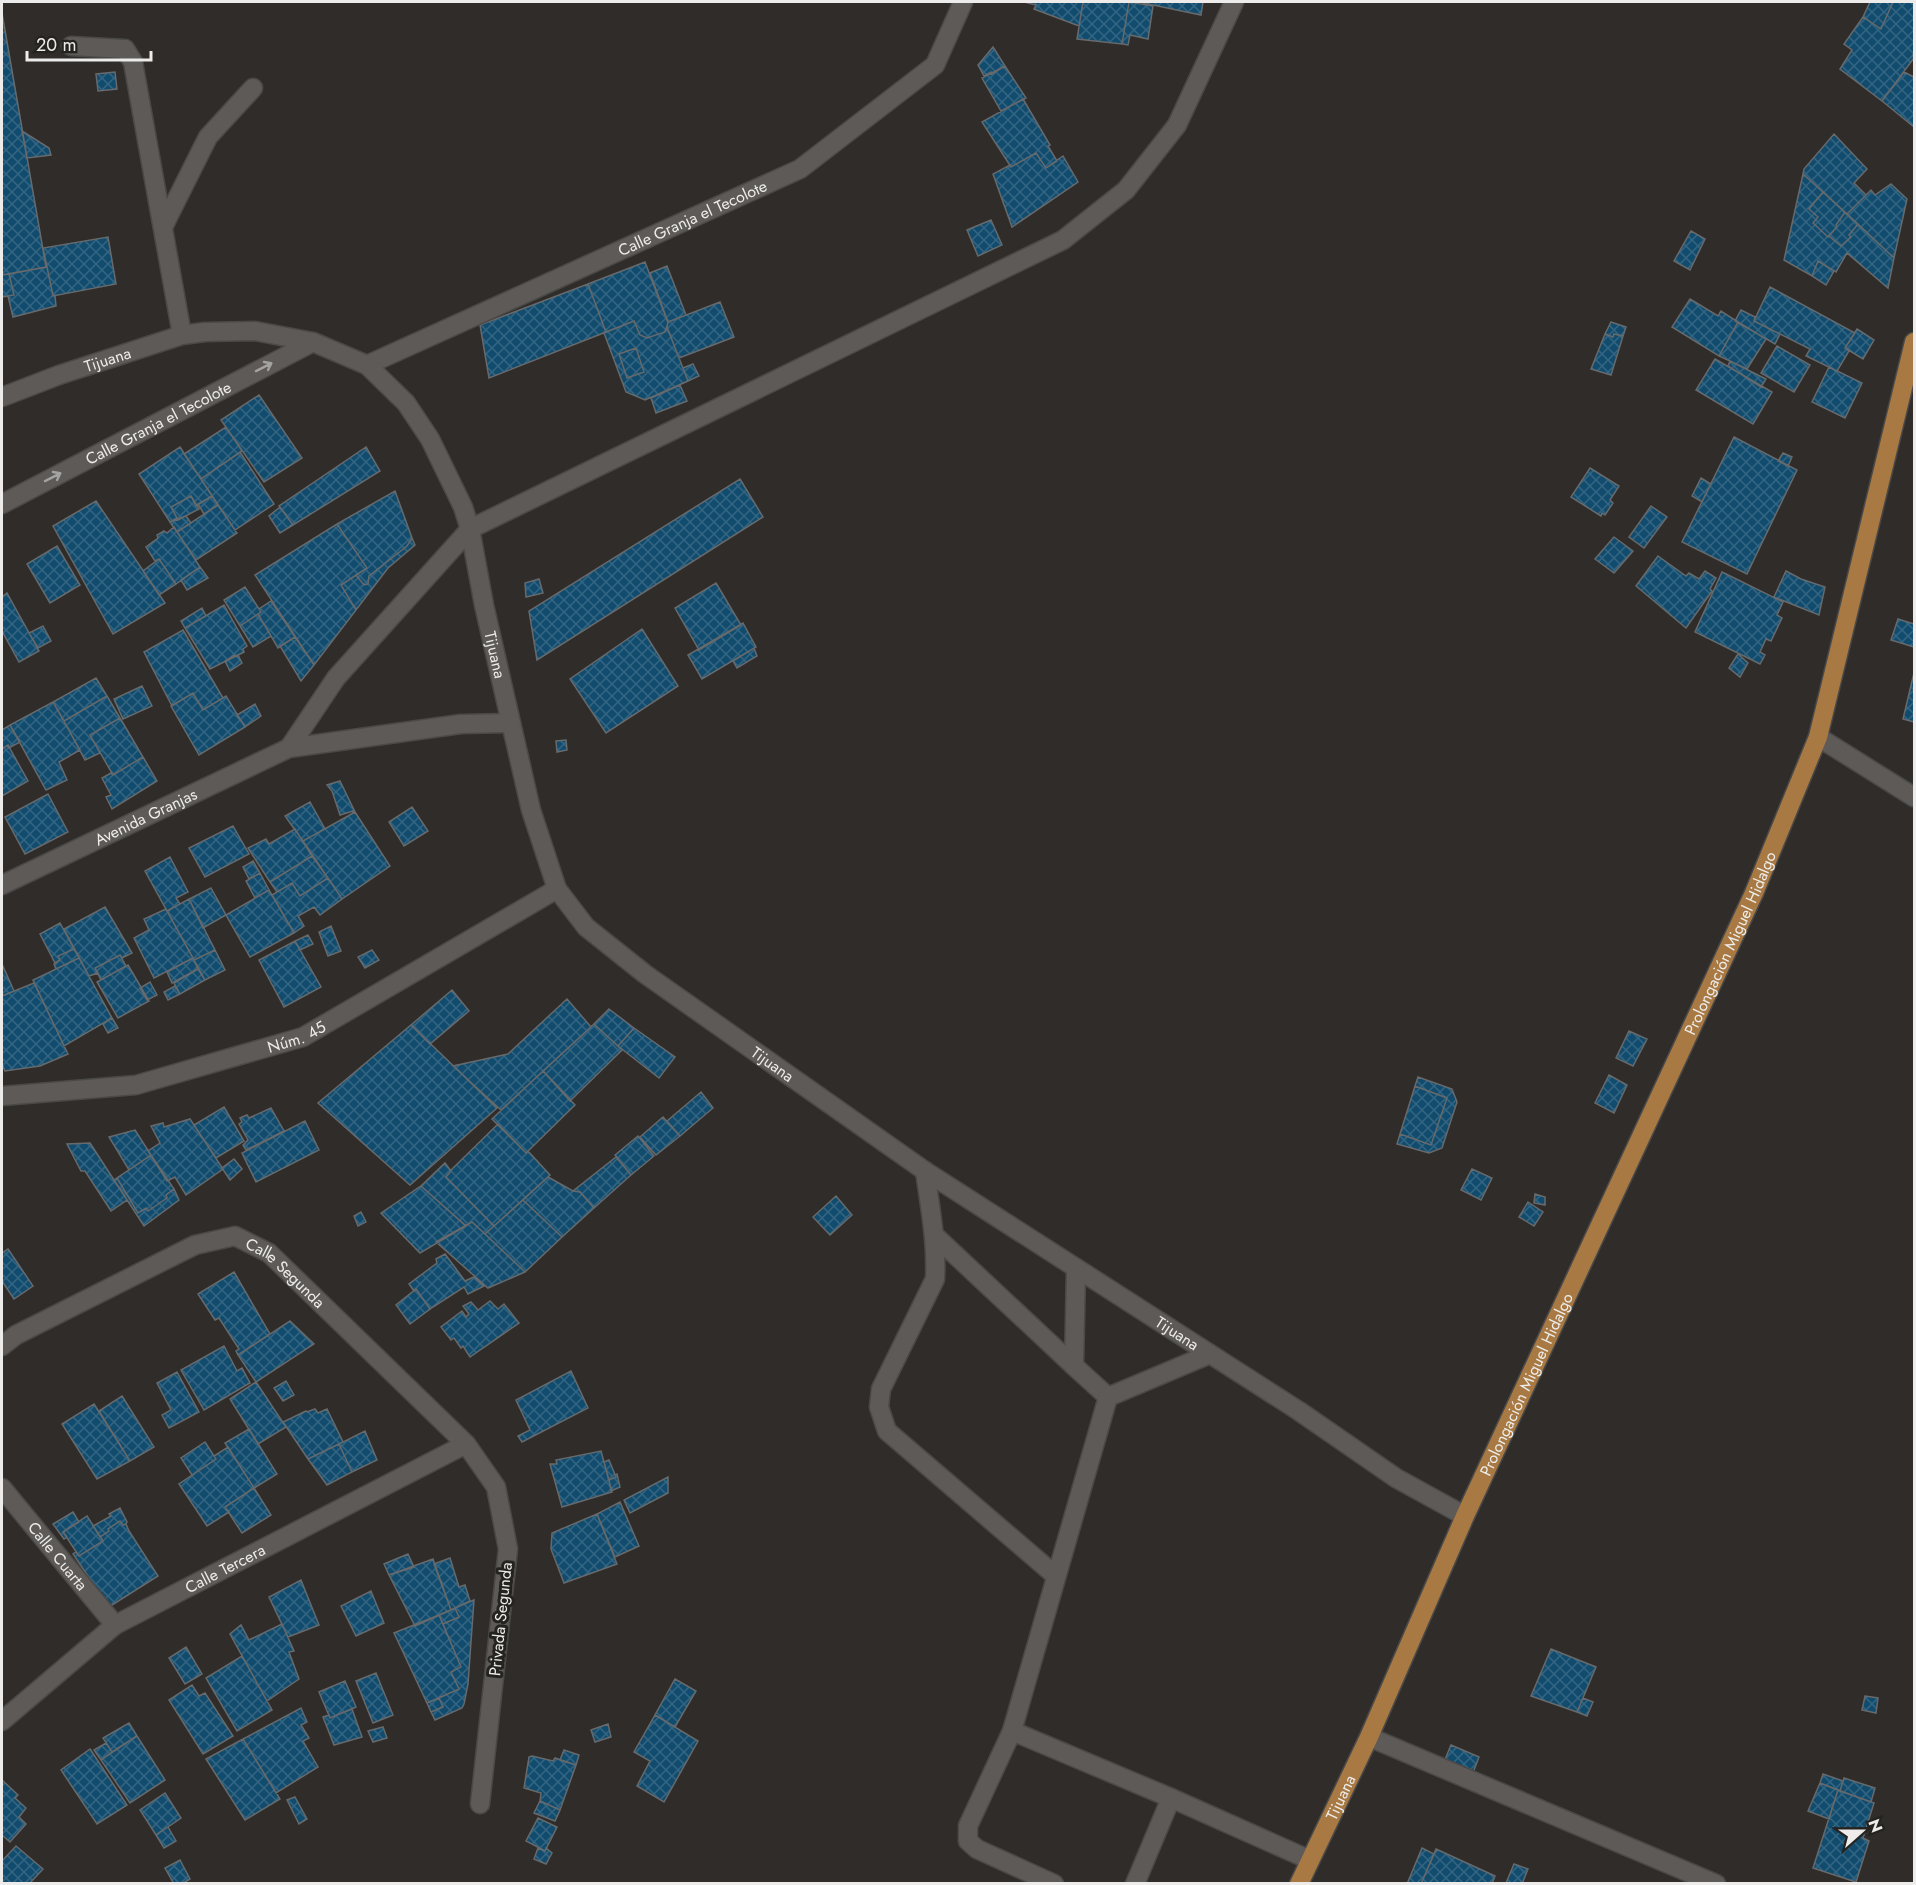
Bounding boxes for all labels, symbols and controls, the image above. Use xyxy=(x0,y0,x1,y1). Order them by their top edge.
scale bar xyxy=(27,24,152,62)
text: 20 m xyxy=(36,32,76,58)
street label: Calle Granja el Tecolote xyxy=(614,174,771,262)
street label: Tijuana xyxy=(81,341,134,378)
one-way arrow xyxy=(254,361,272,373)
street label: Calle Granja el Tecolote xyxy=(81,376,235,471)
one-way arrow xyxy=(44,470,62,482)
street label: Tijuana xyxy=(478,629,511,681)
street label: Avenida Granjas xyxy=(91,783,201,851)
street label: Prolongación Miguel Hidalgo xyxy=(1679,848,1782,1039)
street label: Núm. 45 xyxy=(265,1015,330,1059)
street label: Tijuana xyxy=(746,1041,799,1087)
street label: Calle Segunda xyxy=(242,1232,330,1313)
street label: Prolongación Miguel Hidalgo xyxy=(1474,1289,1579,1480)
street label: Tijuana xyxy=(1151,1311,1203,1356)
street label: Calle Cuarta xyxy=(22,1517,93,1596)
street label: Calle Tercera xyxy=(181,1538,269,1599)
street label: Privada Segunda xyxy=(483,1561,518,1677)
street label: Tijuana xyxy=(1320,1771,1361,1824)
north arrow xyxy=(1832,1801,1892,1861)
text: N xyxy=(1863,1816,1889,1836)

